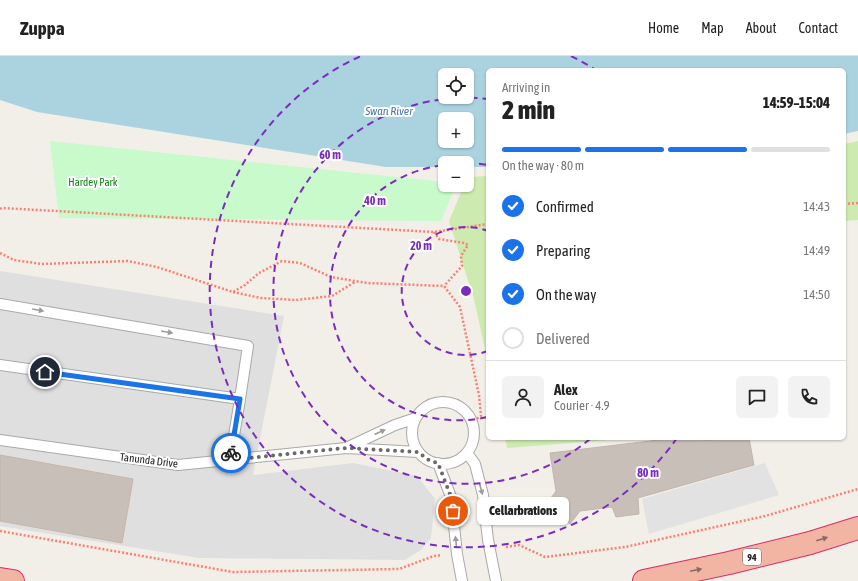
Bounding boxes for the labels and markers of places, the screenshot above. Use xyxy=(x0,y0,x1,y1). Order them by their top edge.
centre of rings xyxy=(459,284,473,298)
pin xyxy=(28,355,62,389)
pin xyxy=(436,494,470,528)
callout: Cellarbrations xyxy=(477,497,569,525)

